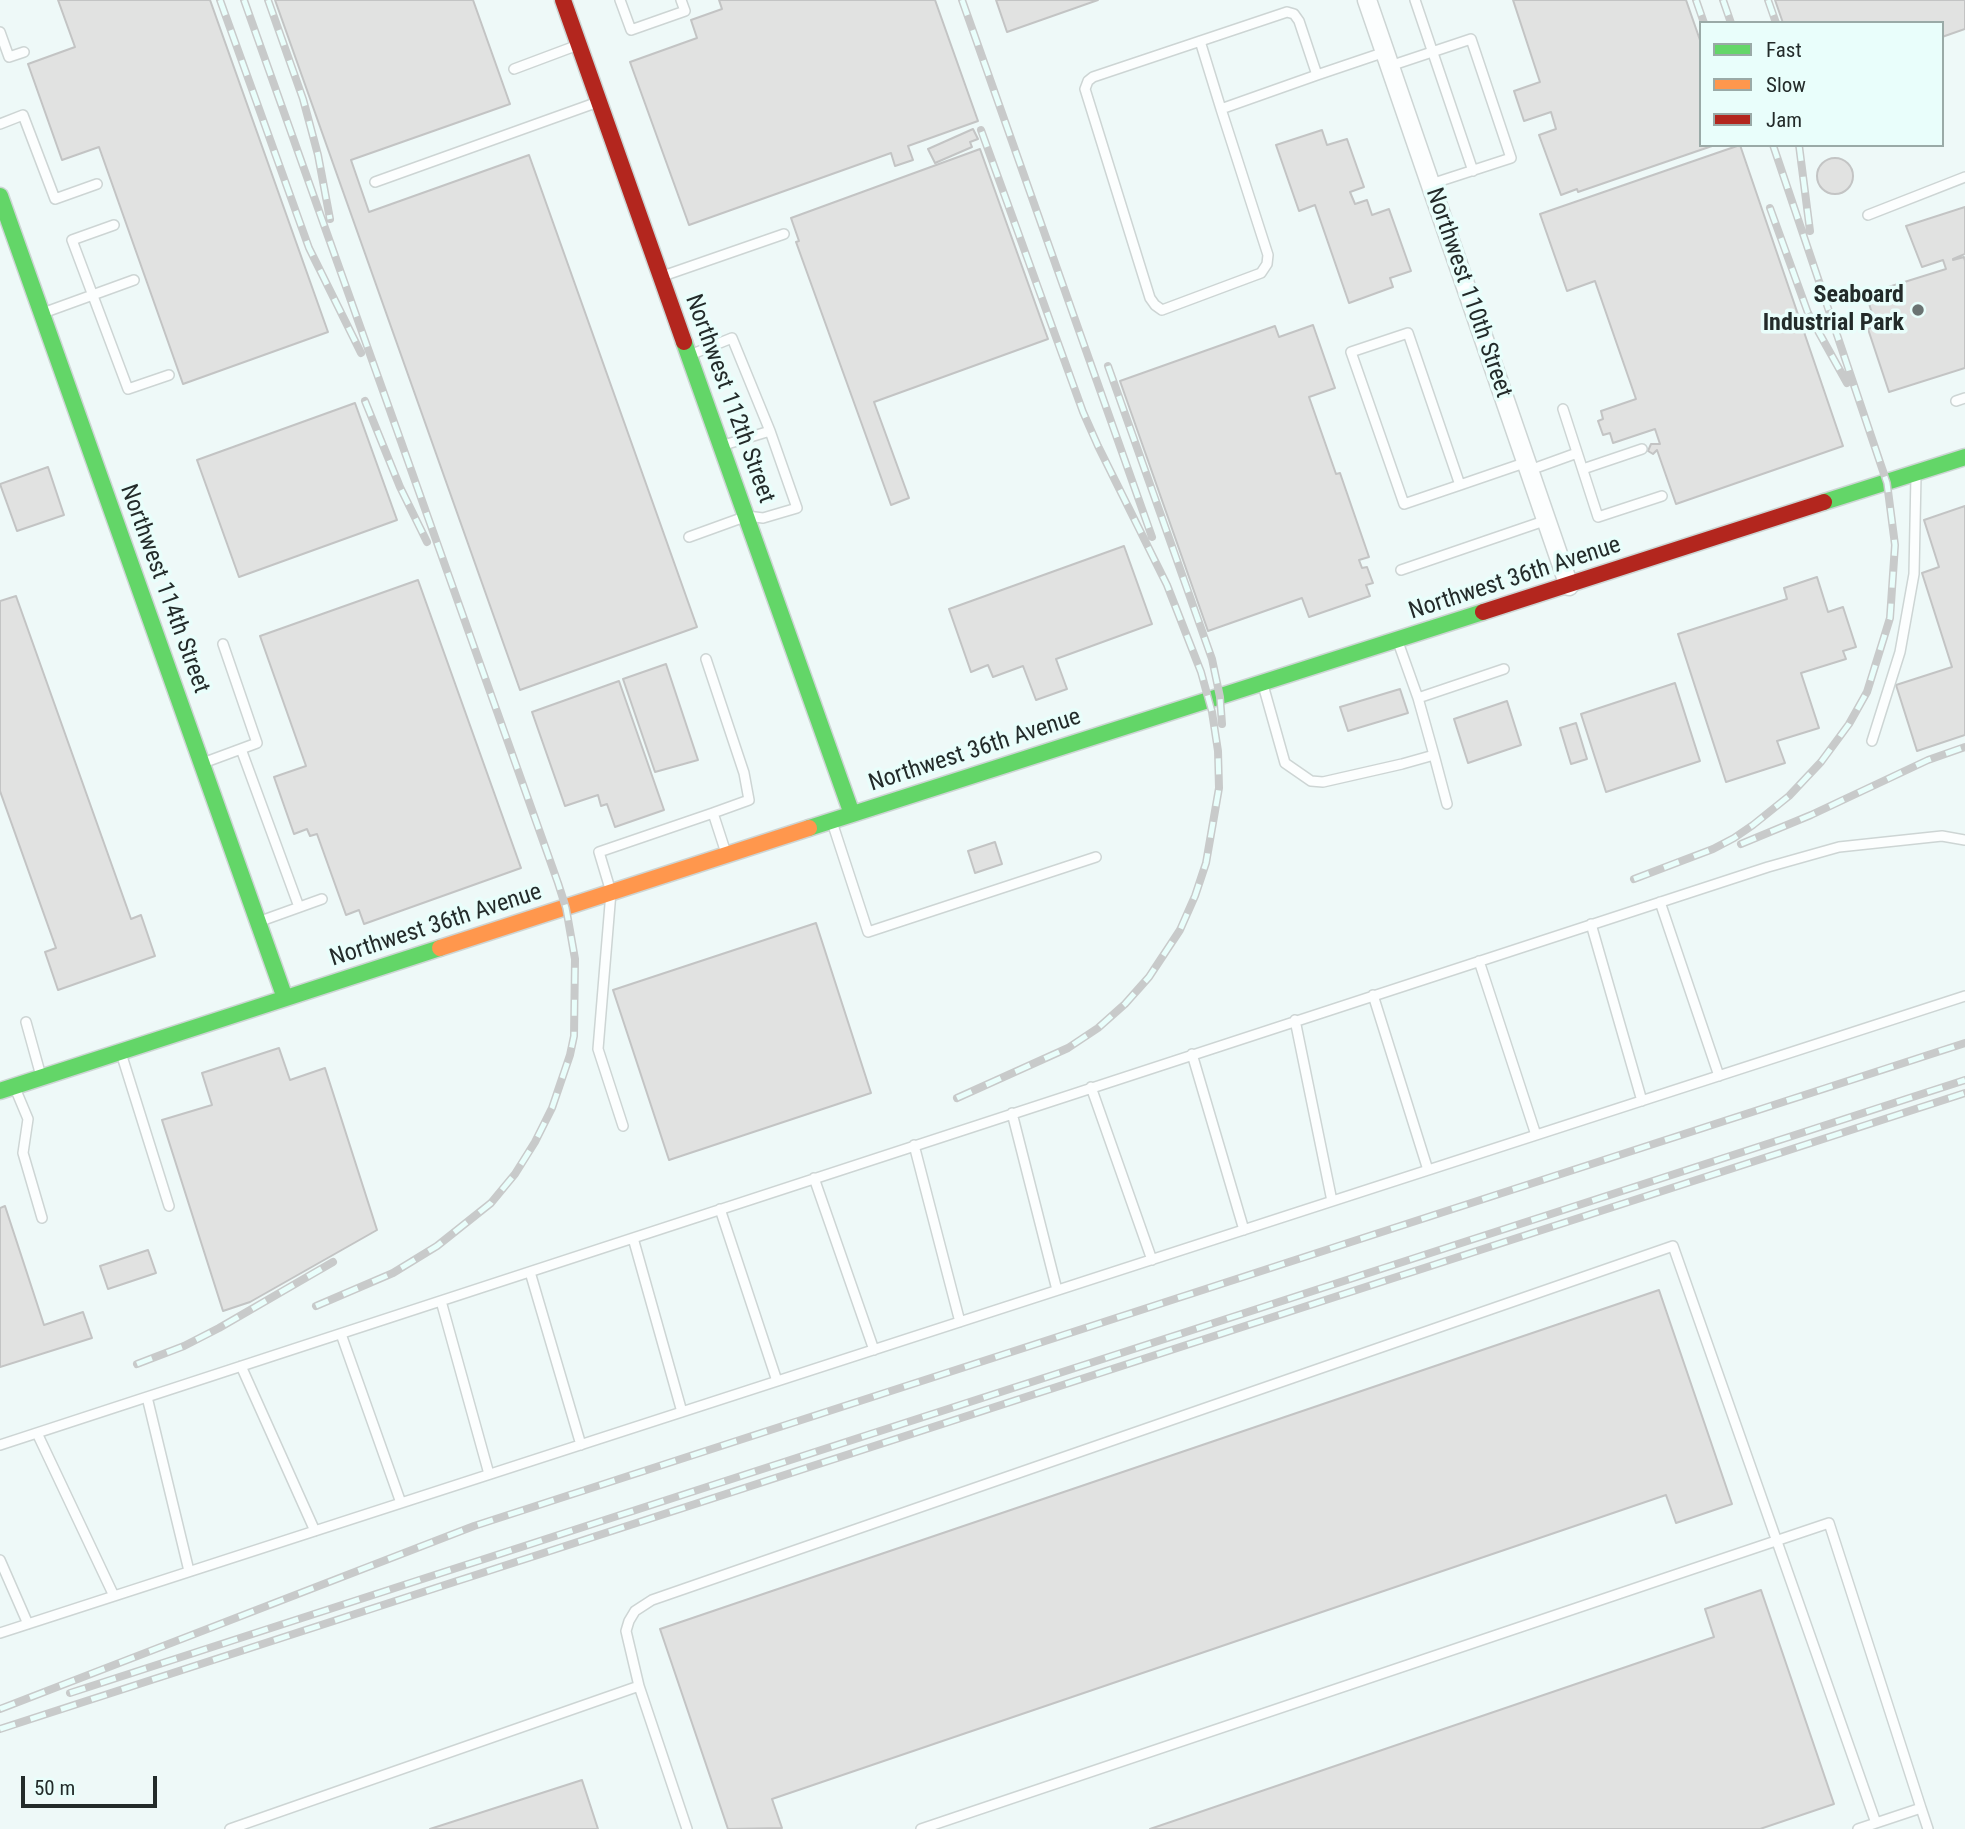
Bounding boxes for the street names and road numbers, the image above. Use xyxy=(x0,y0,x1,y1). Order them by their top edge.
street label: Northwest 110th Street xyxy=(1419,184,1517,402)
street label: Northwest 112th Street xyxy=(678,291,780,507)
street label: Northwest 114th Street xyxy=(113,481,215,697)
street label: Northwest 36th Avenue xyxy=(1406,531,1624,627)
street label: Northwest 36th Avenue xyxy=(866,703,1084,799)
street label: Northwest 36th Avenue xyxy=(327,878,545,974)

